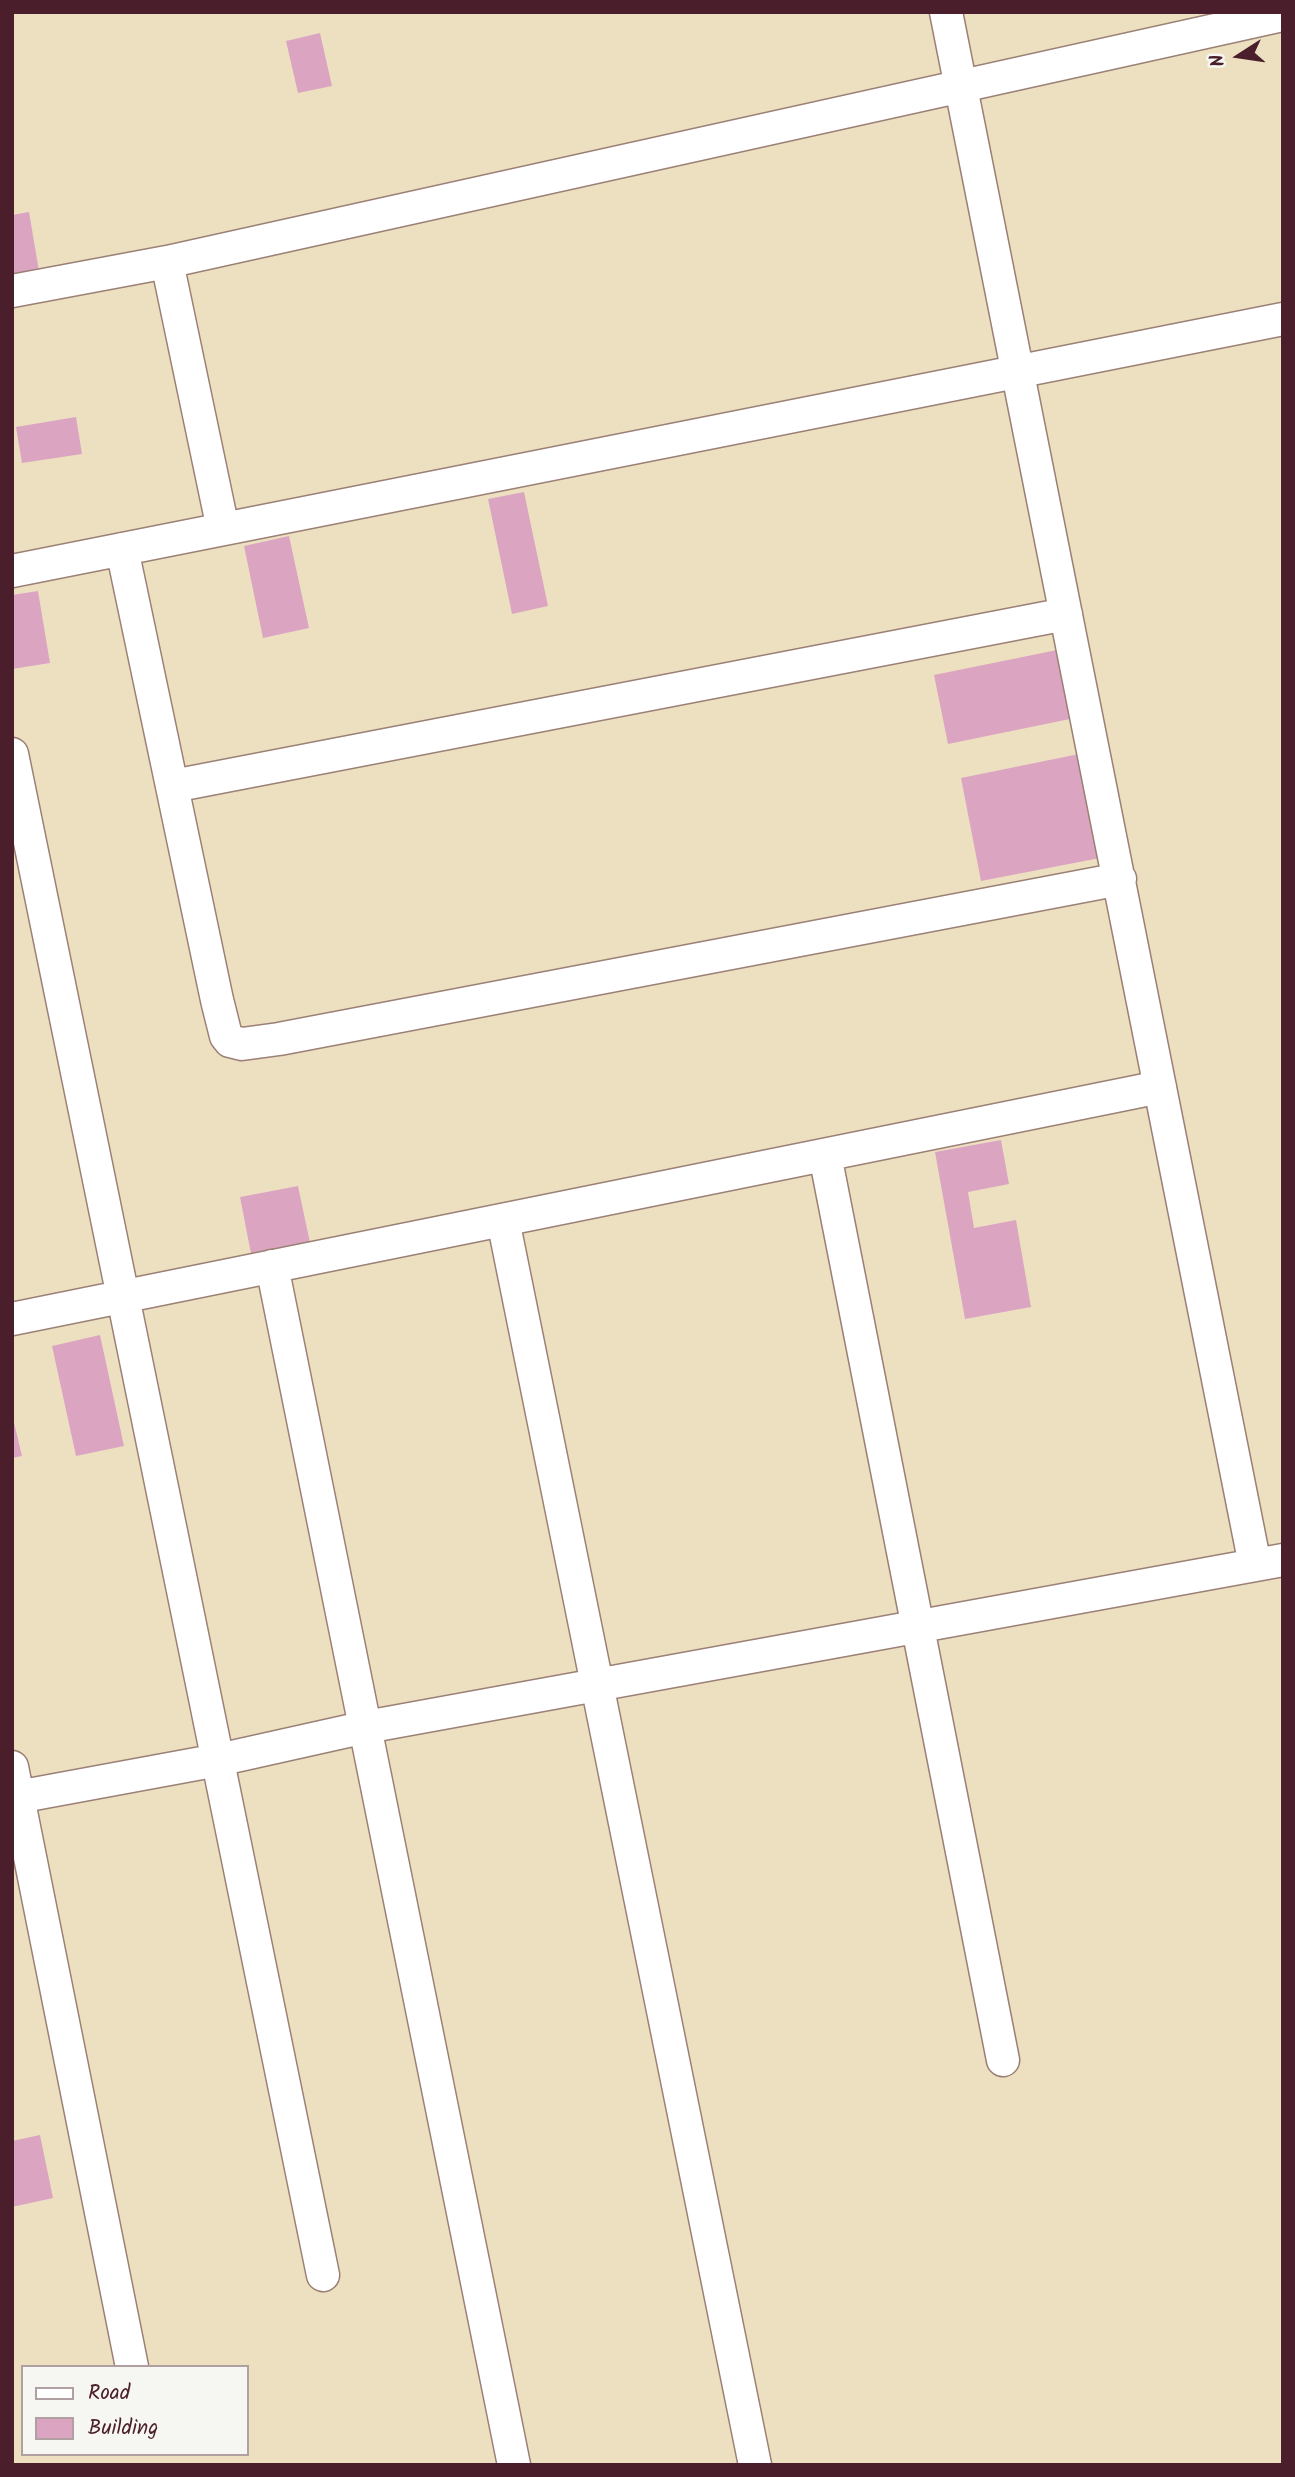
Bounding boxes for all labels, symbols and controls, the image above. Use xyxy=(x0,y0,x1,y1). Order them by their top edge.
north arrow xyxy=(1204,21,1274,91)
text: N xyxy=(1203,51,1234,69)
legend xyxy=(21,2365,248,2456)
text: Road xyxy=(88,2377,130,2410)
text: Building xyxy=(88,2412,158,2445)

